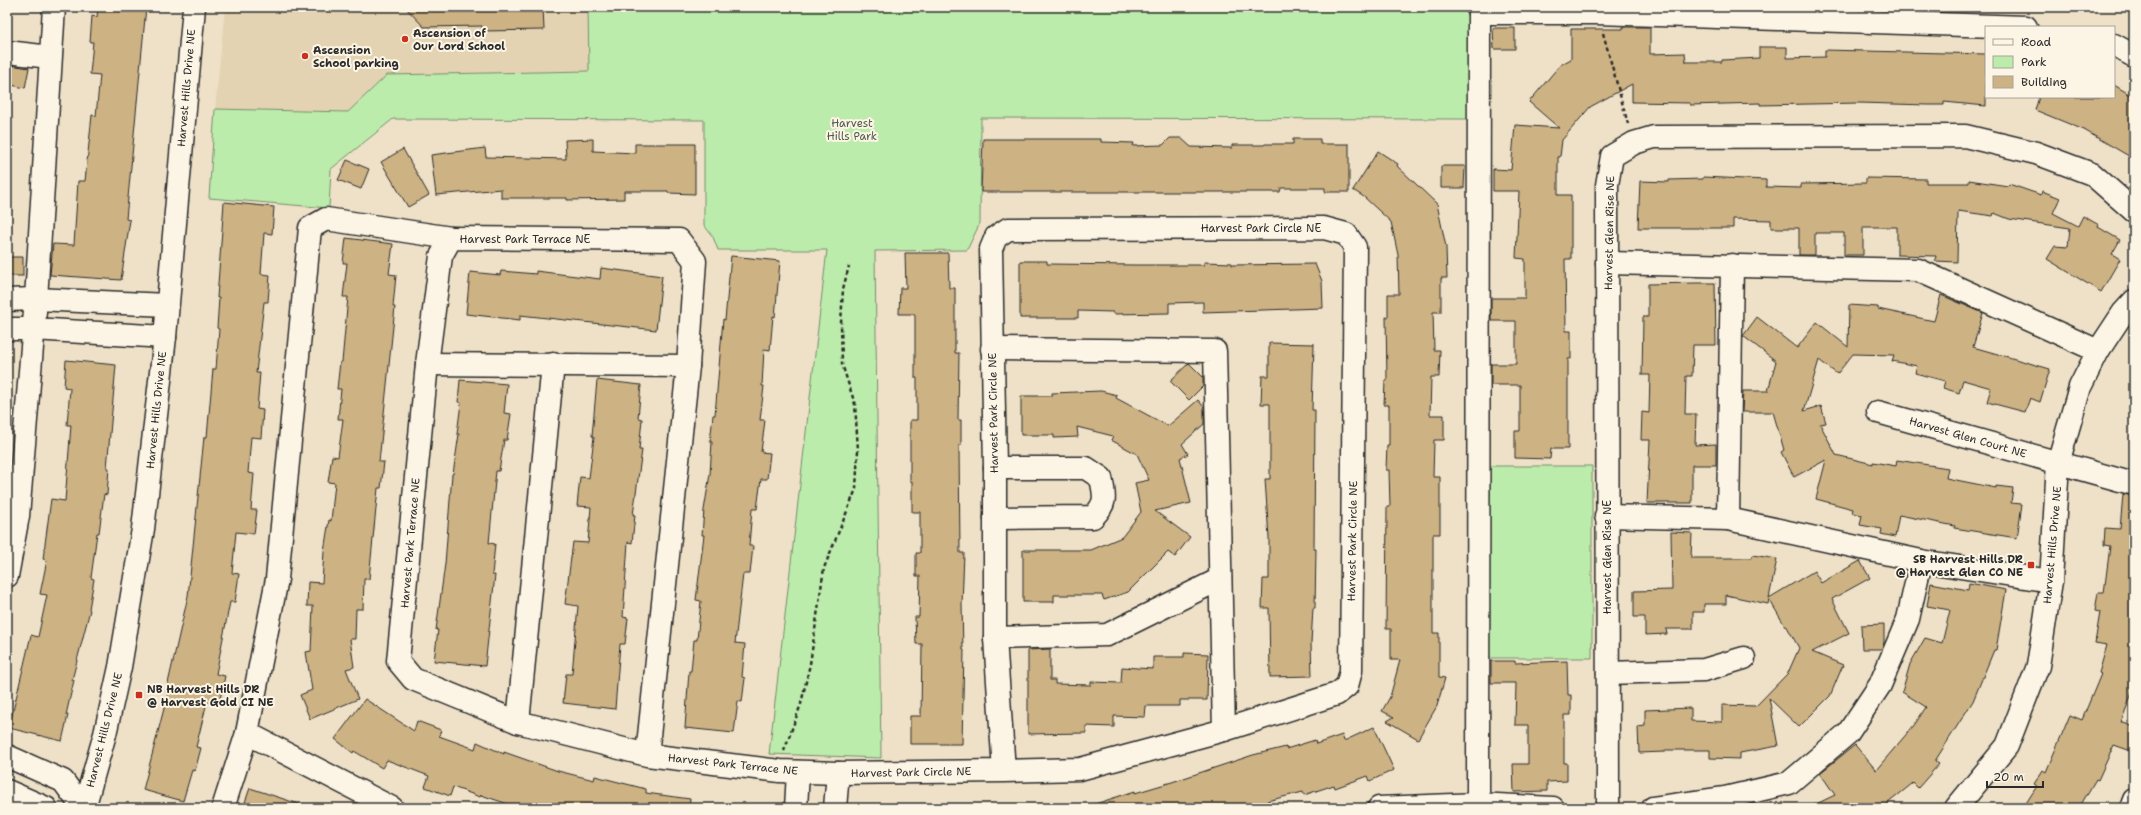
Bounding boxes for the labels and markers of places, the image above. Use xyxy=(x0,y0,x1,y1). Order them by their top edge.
place label: Ascension of Our Lord School xyxy=(413,26,505,54)
marker: Ascension of Our Lord School xyxy=(400,34,410,44)
place label: Ascension School parking xyxy=(313,43,399,71)
marker: Ascension School parking xyxy=(300,51,310,61)
place label: SB Harvest Hills DR @ Harvest Glen CO NE xyxy=(1896,552,2023,580)
marker: SB Harvest Hills DR @ Harvest Glen CO NE xyxy=(2026,560,2036,570)
place label: NB Harvest Hills DR @ Harvest Gold CI NE xyxy=(147,682,274,710)
marker: NB Harvest Hills DR @ Harvest Gold CI NE xyxy=(134,690,144,700)

